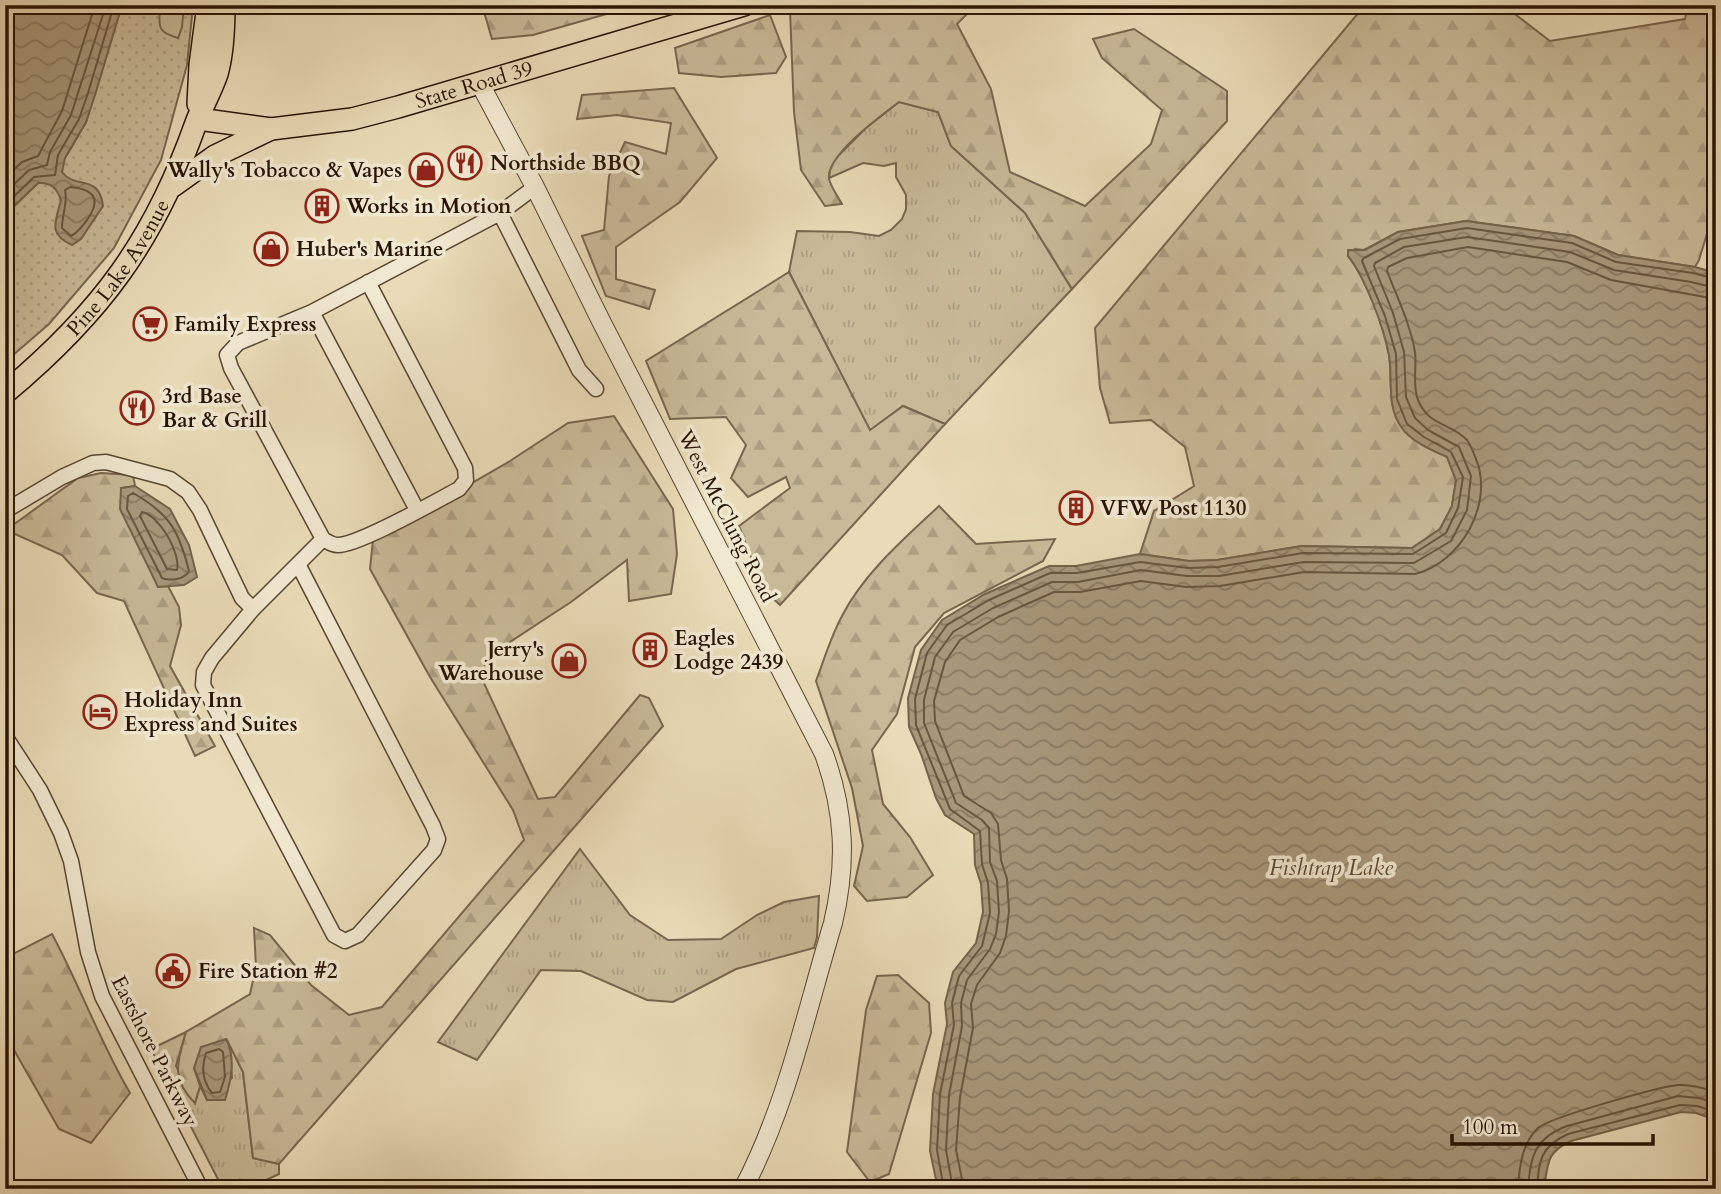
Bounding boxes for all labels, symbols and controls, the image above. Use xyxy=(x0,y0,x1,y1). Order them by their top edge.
street label: State Road 39 xyxy=(412,54,537,116)
restaurant icon: Northside BBQ xyxy=(446,144,484,182)
place label: Northside BBQ xyxy=(490,149,641,178)
shop icon: Wally's Tobacco & Vapes xyxy=(407,151,445,189)
place label: Wally's Tobacco & Vapes xyxy=(166,156,402,185)
building icon: Works in Motion xyxy=(303,187,341,225)
place label: Works in Motion xyxy=(345,192,512,221)
street label: Pine Lake Avenue xyxy=(60,195,177,343)
shop icon: Huber's Marine xyxy=(252,230,290,268)
place label: Huber's Marine xyxy=(296,235,443,264)
supermarket icon: Family Express xyxy=(131,305,169,343)
place label: Family Express xyxy=(174,310,317,339)
place label: 3rd Base Bar & Grill xyxy=(162,382,267,435)
restaurant icon: 3rd Base Bar & Grill xyxy=(118,389,156,427)
street label: West McClung Road xyxy=(670,424,783,607)
building icon: VFW Post 1130 xyxy=(1057,489,1095,527)
place label: VFW Post 1130 xyxy=(1100,494,1247,523)
place label: Eagles Lodge 2439 xyxy=(674,624,783,677)
building icon: Eagles Lodge 2439 xyxy=(631,631,669,669)
place label: Jerry's Warehouse xyxy=(437,635,544,688)
shop icon: Jerry's Warehouse xyxy=(550,642,588,680)
place label: Holiday Inn Express and Suites xyxy=(124,686,298,739)
hotel icon: Holiday Inn Express and Suites xyxy=(81,693,119,731)
water label: Fishtrap Lake xyxy=(1269,852,1393,883)
public building icon: Fire Station #2 xyxy=(154,952,192,990)
place label: Fire Station #2 xyxy=(198,957,338,986)
street label: Eastshore Parkway xyxy=(104,971,205,1132)
scale bar xyxy=(1452,1103,1653,1147)
text: 100 m xyxy=(1462,1113,1518,1142)

